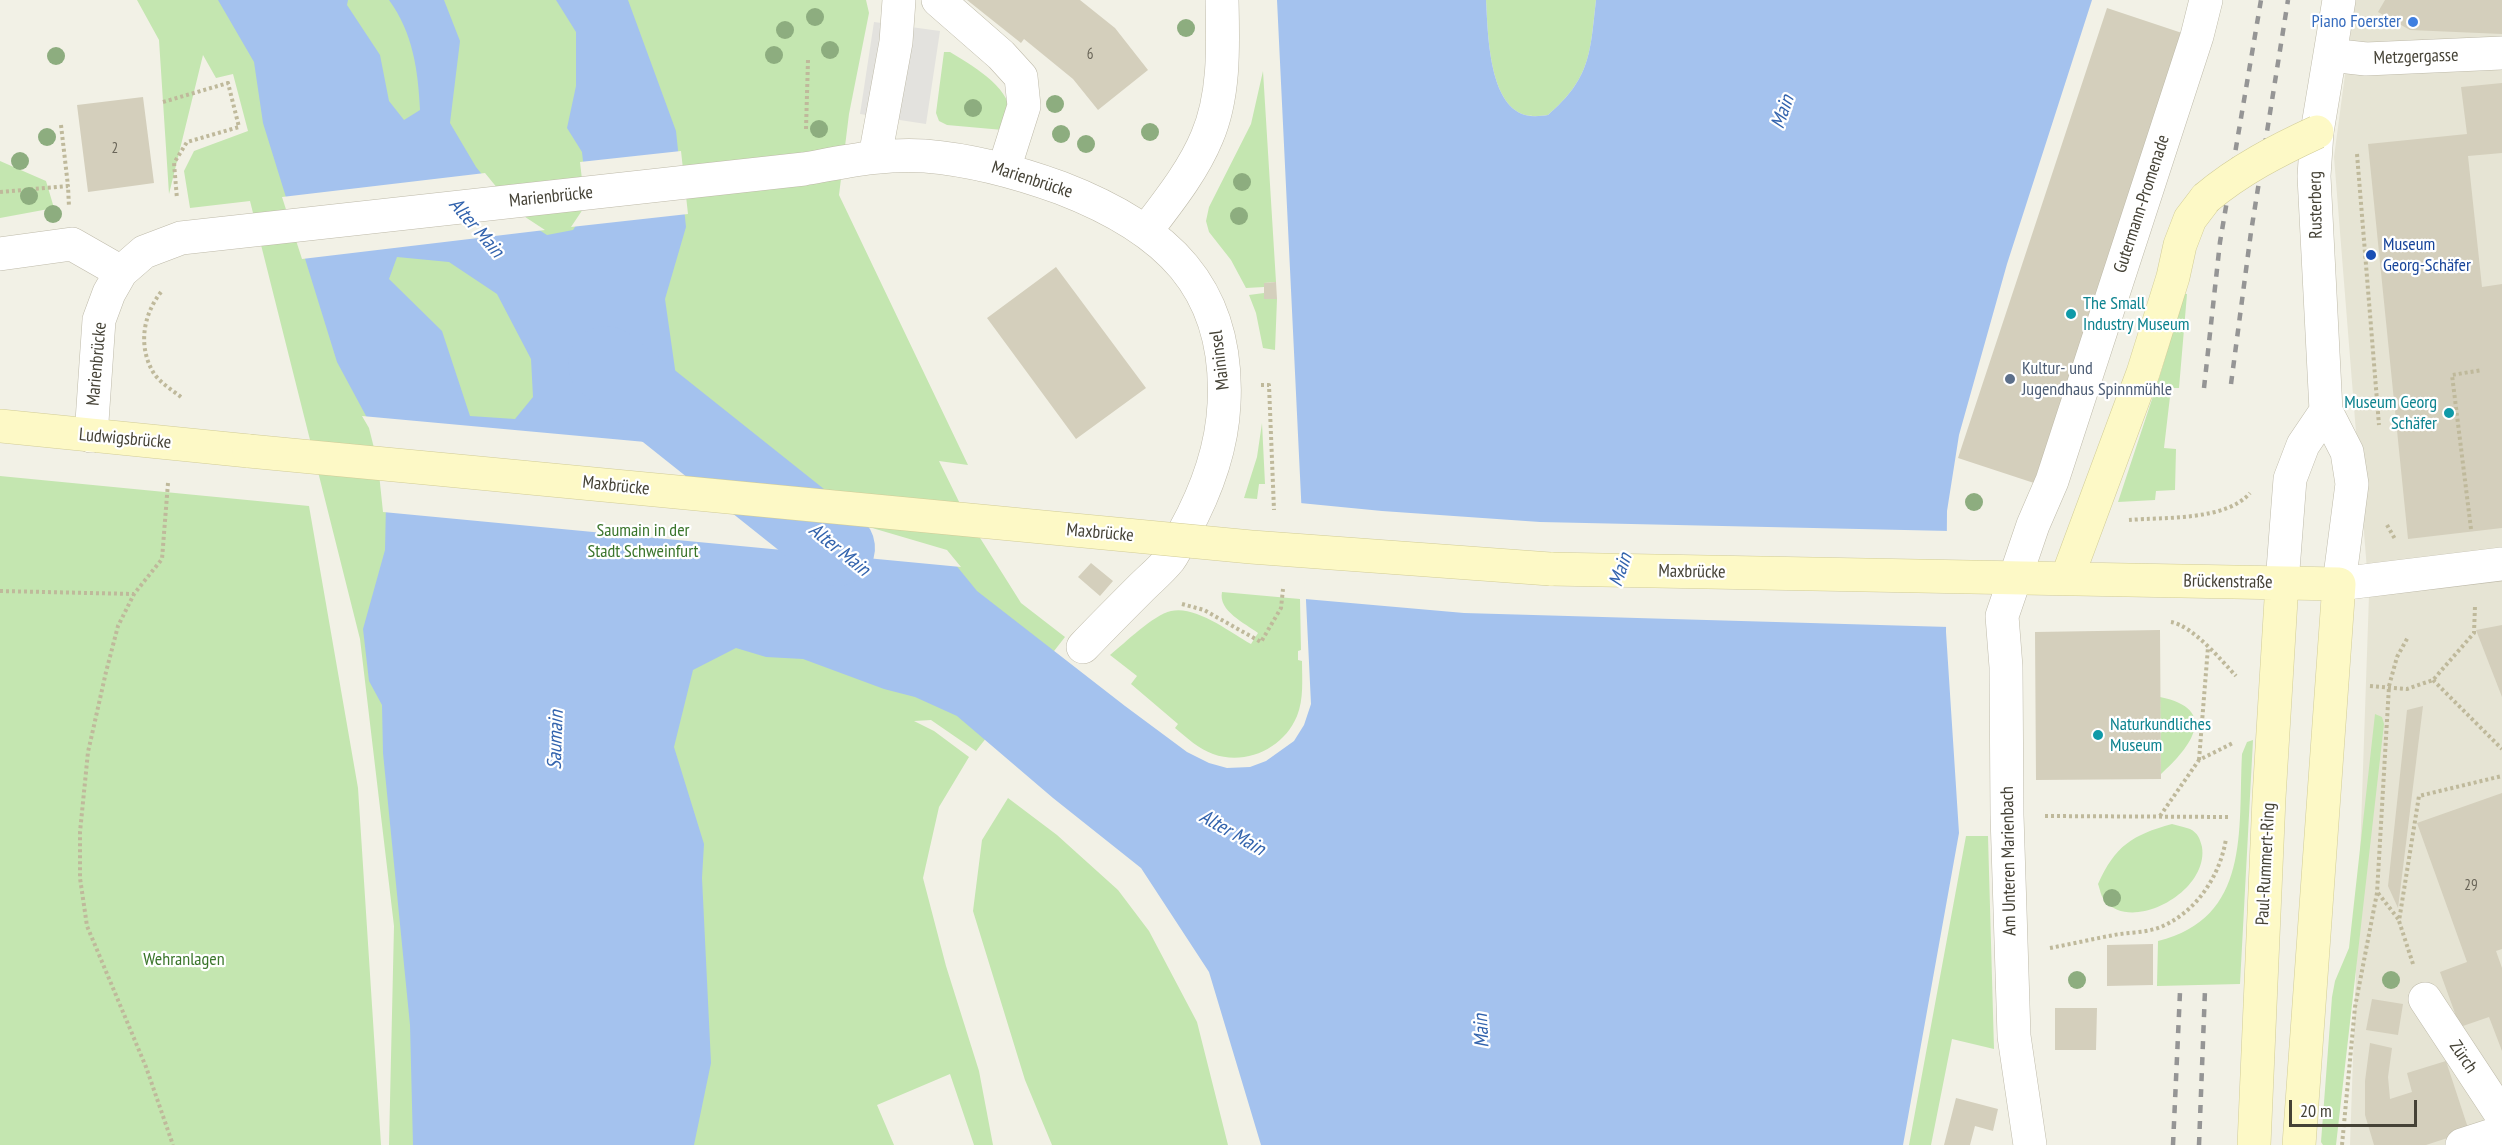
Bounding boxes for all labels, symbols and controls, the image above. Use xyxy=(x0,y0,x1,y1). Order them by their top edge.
place label: Piano Foerster xyxy=(2311,11,2401,33)
marker: Piano Foerster xyxy=(2406,15,2420,29)
street label: Metzgergasse xyxy=(2373,45,2459,69)
house number: 6 xyxy=(1087,46,1093,64)
water label: Main xyxy=(1766,92,1800,132)
street label: Gutermann-Promenade xyxy=(2110,132,2174,276)
house number: 2 xyxy=(112,140,118,158)
street label: Marienbrücke xyxy=(989,157,1075,203)
street label: Rusterberg xyxy=(2305,171,2327,239)
street label: Marienbrücke xyxy=(508,182,594,212)
water label: Alter Main xyxy=(444,193,508,263)
place label: Museum Georg-Schäfer xyxy=(2383,234,2471,276)
marker: Museum Georg-Schäfer xyxy=(2364,248,2378,262)
place label: The Small Industry Museum xyxy=(2083,293,2190,336)
marker: The Small Industry Museum xyxy=(2064,307,2078,321)
street label: Marienbrücke xyxy=(83,321,111,407)
street label: Maininsel xyxy=(1206,329,1234,391)
place label: Kultur- und Jugendhaus Spinnmühle xyxy=(2022,358,2172,400)
marker: Kultur- und Jugendhaus Spinnmühle xyxy=(2003,372,2017,386)
place label: Museum Georg Schäfer xyxy=(2344,392,2437,434)
marker: Museum Georg Schäfer xyxy=(2442,406,2456,420)
street label: Ludwigsbrücke xyxy=(78,424,172,454)
street label: Maxbrücke xyxy=(581,472,651,500)
water label: Alter Main xyxy=(804,518,874,582)
street label: Maxbrücke xyxy=(1066,519,1134,547)
park label: Saumain in der Stadt Schweinfurt xyxy=(588,520,698,562)
water label: Main xyxy=(1604,550,1638,590)
street label: Maxbrücke xyxy=(1658,561,1726,583)
street label: Brückenstraße xyxy=(2183,570,2273,594)
water label: Saumain xyxy=(543,710,569,770)
place label: Naturkundliches Museum xyxy=(2110,714,2211,756)
marker: Naturkundliches Museum xyxy=(2091,728,2105,742)
street label: Am Unteren Marienbach xyxy=(1997,786,2021,936)
street label: Paul-Rummert-Ring xyxy=(2252,802,2280,926)
water label: Alter Main xyxy=(1195,805,1269,861)
house number: 29 xyxy=(2464,877,2478,895)
park label: Wehranlagen xyxy=(143,949,225,971)
water label: Main xyxy=(1469,1013,1495,1049)
street label: Zürch xyxy=(2444,1036,2482,1078)
scale bar xyxy=(2292,1088,2420,1126)
text: 20 m xyxy=(2300,1099,2332,1122)

